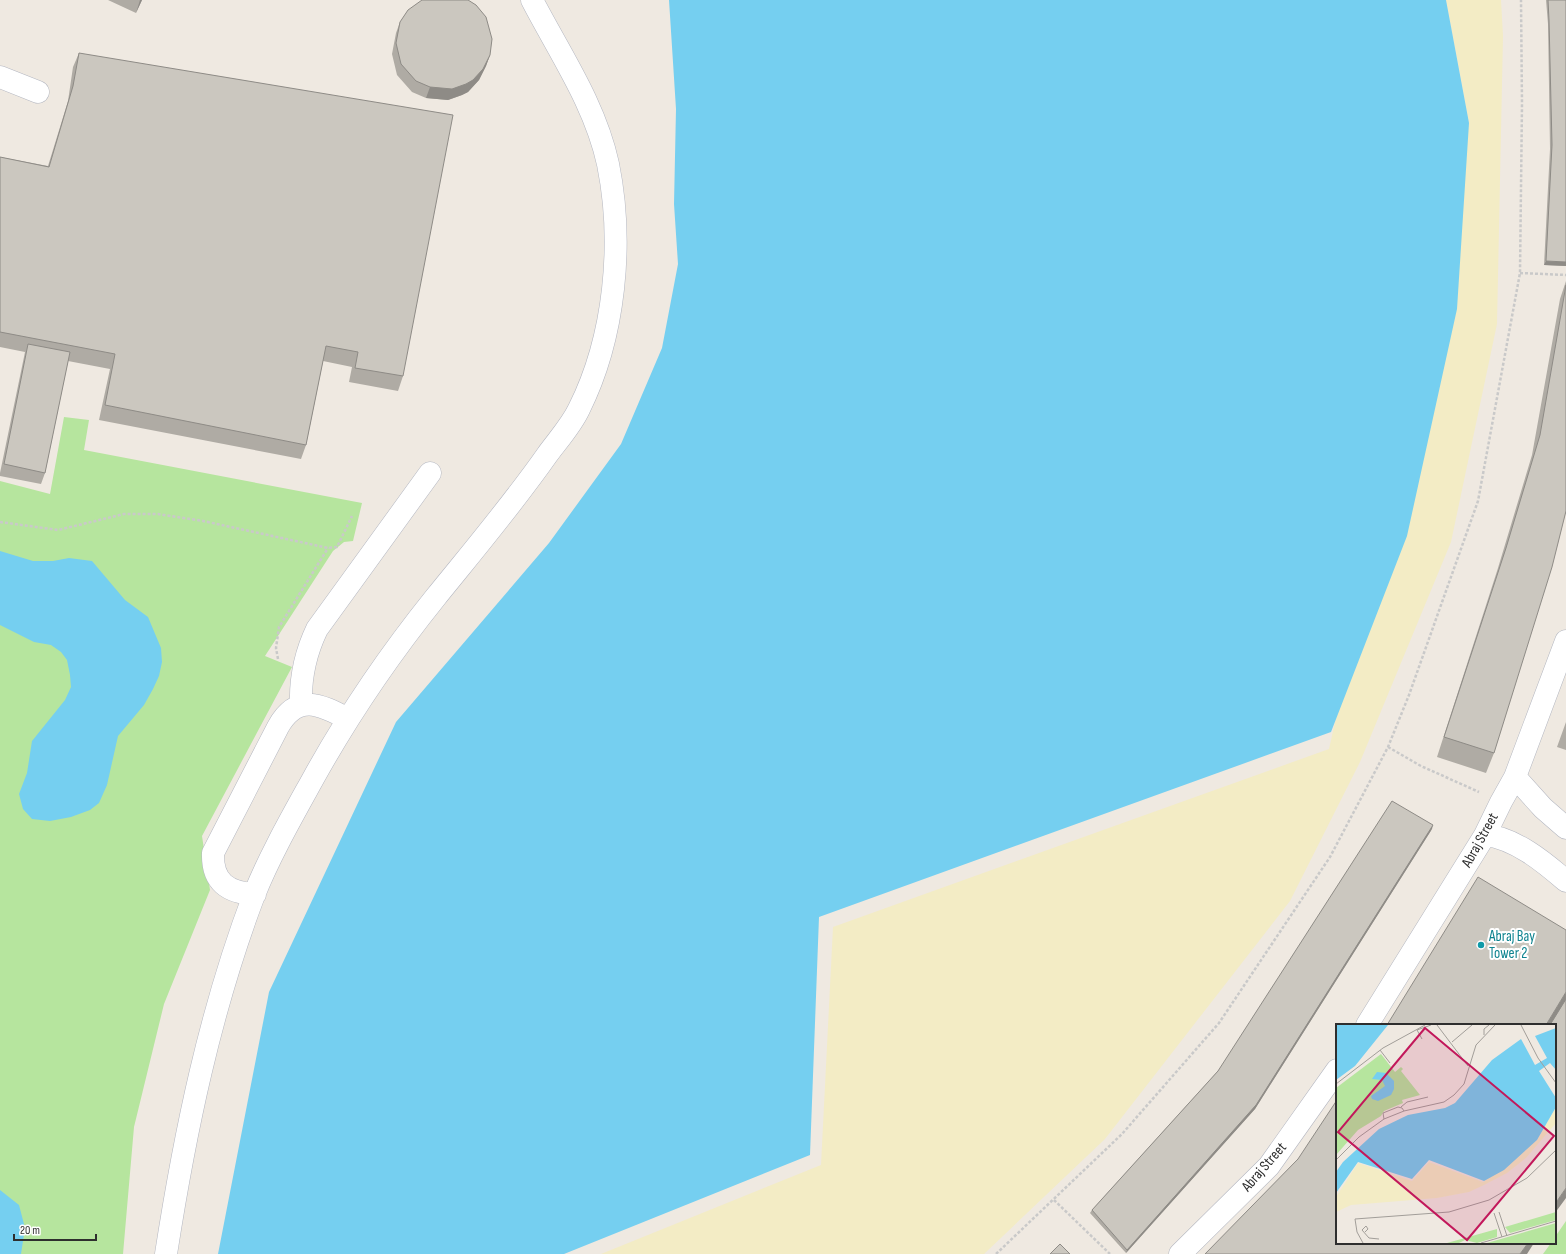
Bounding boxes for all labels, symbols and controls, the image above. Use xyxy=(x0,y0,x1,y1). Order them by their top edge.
street label: Abraj Street xyxy=(1457,809,1503,871)
place label: Abraj Bay Tower 2 xyxy=(1488,927,1535,963)
marker: Abraj Bay Tower 2 xyxy=(1476,940,1486,950)
inset map xyxy=(1336,1024,1556,1244)
street label: Abraj Street xyxy=(1237,1138,1291,1196)
scale bar xyxy=(14,1216,96,1242)
text: 20 m xyxy=(20,1223,40,1238)

